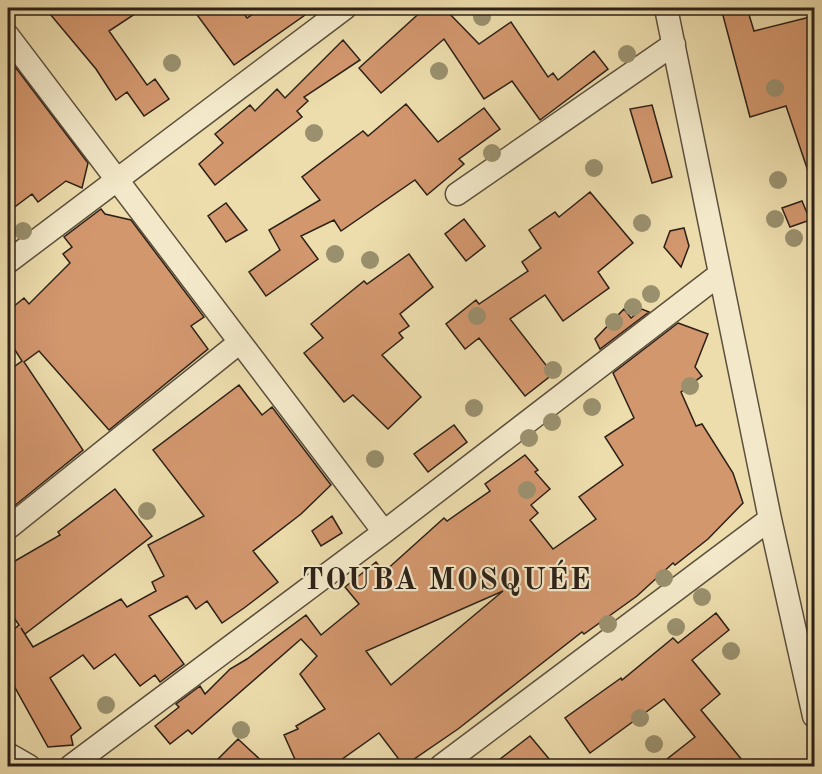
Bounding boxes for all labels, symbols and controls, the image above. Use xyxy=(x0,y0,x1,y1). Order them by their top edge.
district label: TOUBA MOSQUÉE xyxy=(302,559,592,596)

